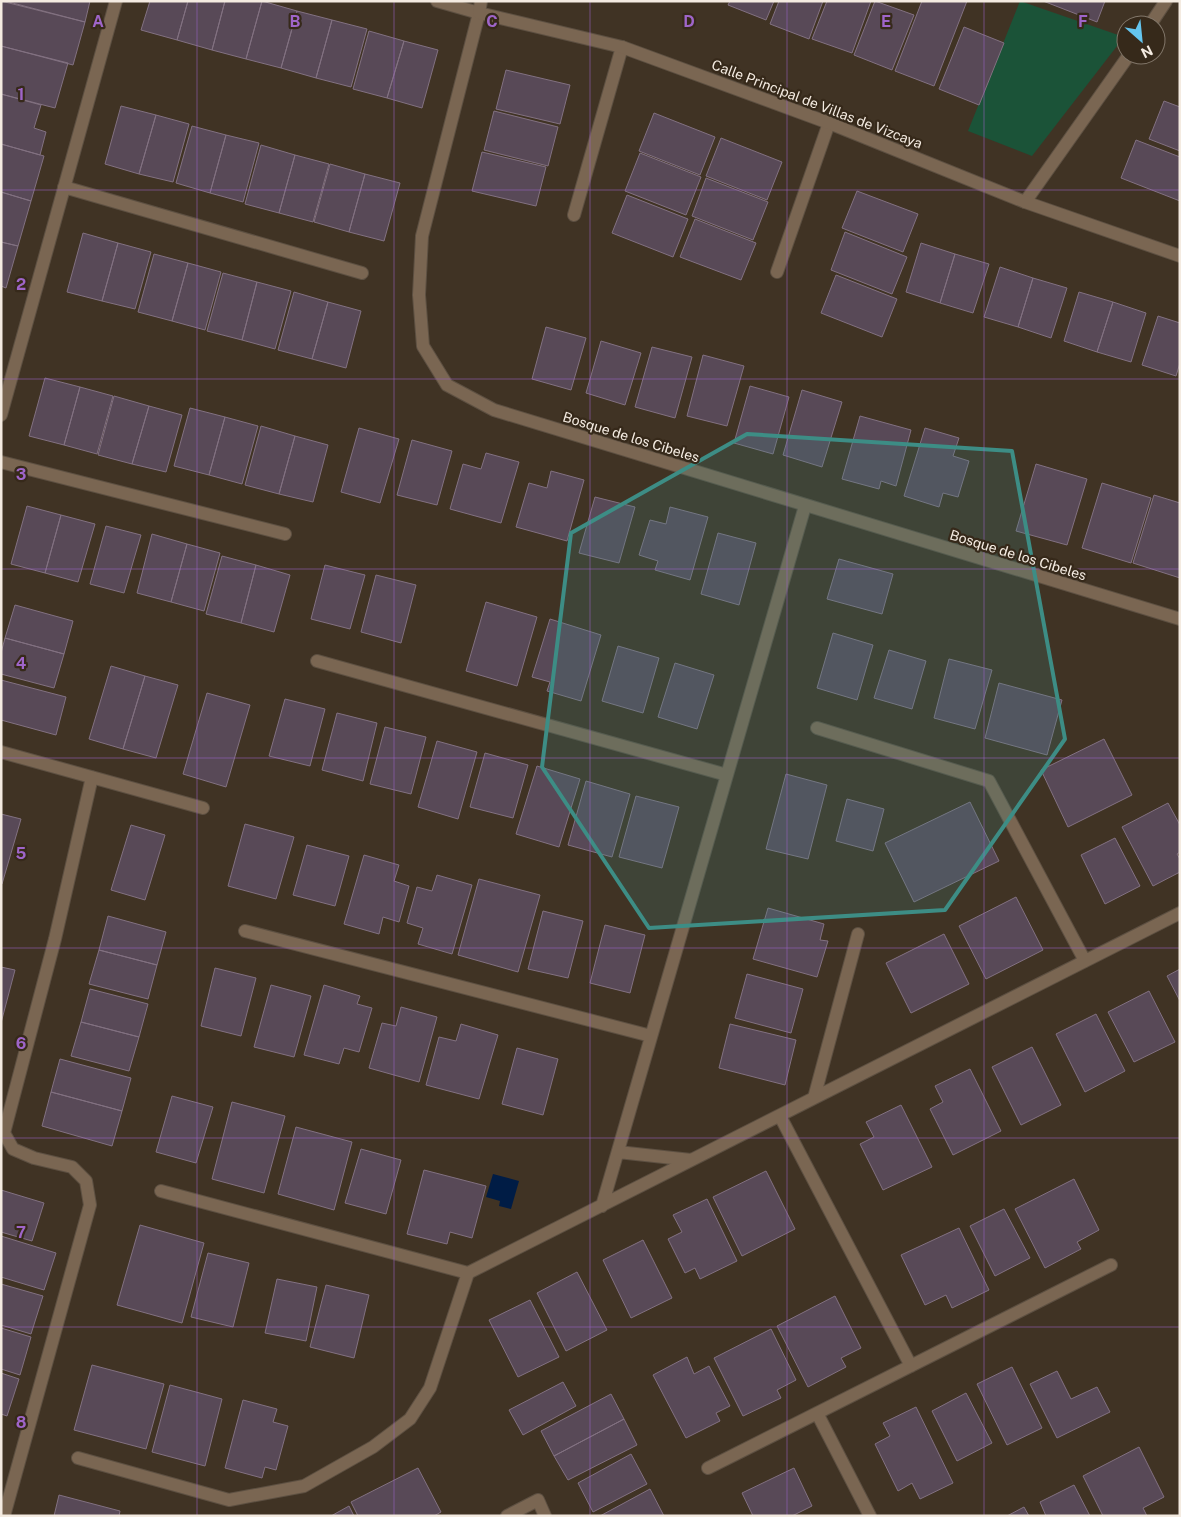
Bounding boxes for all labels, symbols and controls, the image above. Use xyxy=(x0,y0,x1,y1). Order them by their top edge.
text: A xyxy=(92,12,104,31)
text: B xyxy=(290,12,301,31)
text: C xyxy=(486,12,498,31)
text: D xyxy=(683,12,695,31)
text: E xyxy=(881,12,891,31)
text: F xyxy=(1078,12,1088,31)
north arrow xyxy=(1116,15,1166,65)
text: N xyxy=(1138,42,1155,61)
street label: Calle Principal de Villas de Vizcaya xyxy=(709,56,925,152)
text: 1 xyxy=(18,85,24,104)
text: 2 xyxy=(16,275,26,294)
street label: Bosque de los Cibeles xyxy=(561,409,701,465)
text: 3 xyxy=(16,465,26,484)
street label: Bosque de los Cibeles xyxy=(948,527,1088,583)
text: 4 xyxy=(16,654,27,673)
text: 5 xyxy=(16,844,27,863)
text: 6 xyxy=(16,1034,26,1053)
text: 7 xyxy=(16,1223,26,1242)
text: 8 xyxy=(16,1413,27,1432)

